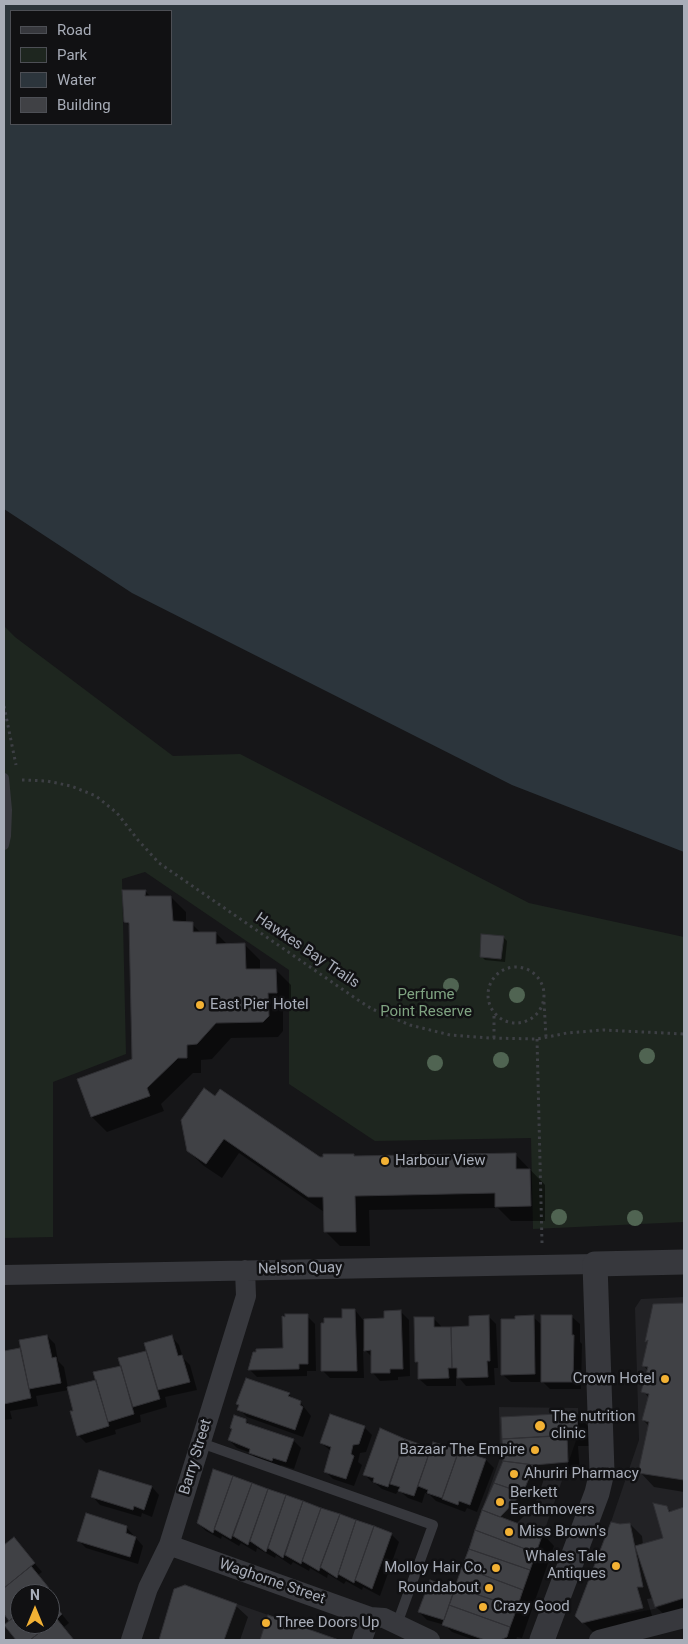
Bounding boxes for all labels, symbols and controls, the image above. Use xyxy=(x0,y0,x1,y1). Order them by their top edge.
legend xyxy=(10,10,172,125)
text: Road xyxy=(57,21,91,39)
text: Park xyxy=(57,46,87,64)
text: Water xyxy=(57,71,96,89)
text: Building xyxy=(57,96,111,114)
street label: Hawkes Bay Trails xyxy=(252,910,362,992)
park label: Perfume Point Reserve xyxy=(380,986,472,1021)
place label: East Pier Hotel xyxy=(210,996,309,1014)
marker: East Pier Hotel xyxy=(194,999,206,1011)
place label: Harbour View xyxy=(395,1152,485,1170)
marker: Harbour View xyxy=(379,1155,391,1167)
street label: Nelson Quay xyxy=(258,1259,342,1279)
place label: Crown Hotel xyxy=(573,1370,655,1388)
marker: Crown Hotel xyxy=(659,1373,671,1385)
place label: The nutrition clinic xyxy=(551,1408,635,1443)
street label: Barry Street xyxy=(176,1417,216,1497)
marker: The nutrition clinic xyxy=(533,1419,547,1433)
place label: Bazaar The Empire xyxy=(399,1441,525,1459)
marker: Bazaar The Empire xyxy=(529,1444,541,1456)
place label: Ahuriri Pharmacy xyxy=(524,1465,639,1483)
marker: Ahuriri Pharmacy xyxy=(508,1468,520,1480)
place label: Berkett Earthmovers xyxy=(510,1484,595,1519)
marker: Berkett Earthmovers xyxy=(494,1496,506,1508)
place label: Miss Brown's xyxy=(519,1523,606,1541)
marker: Miss Brown's xyxy=(503,1526,515,1538)
place label: Whales Tale Antiques xyxy=(525,1548,606,1583)
street label: Waghorne Street xyxy=(217,1555,327,1609)
place label: Molloy Hair Co. xyxy=(384,1559,486,1577)
marker: Whales Tale Antiques xyxy=(610,1560,622,1572)
marker: Molloy Hair Co. xyxy=(490,1562,502,1574)
place label: Roundabout xyxy=(398,1579,479,1597)
marker: Roundabout xyxy=(483,1582,495,1594)
north arrow xyxy=(10,1584,60,1634)
text: N xyxy=(30,1587,40,1603)
place label: Crazy Good xyxy=(493,1598,570,1616)
marker: Crazy Good xyxy=(477,1601,489,1613)
place label: Three Doors Up xyxy=(276,1614,379,1632)
marker: Three Doors Up xyxy=(260,1617,272,1629)

